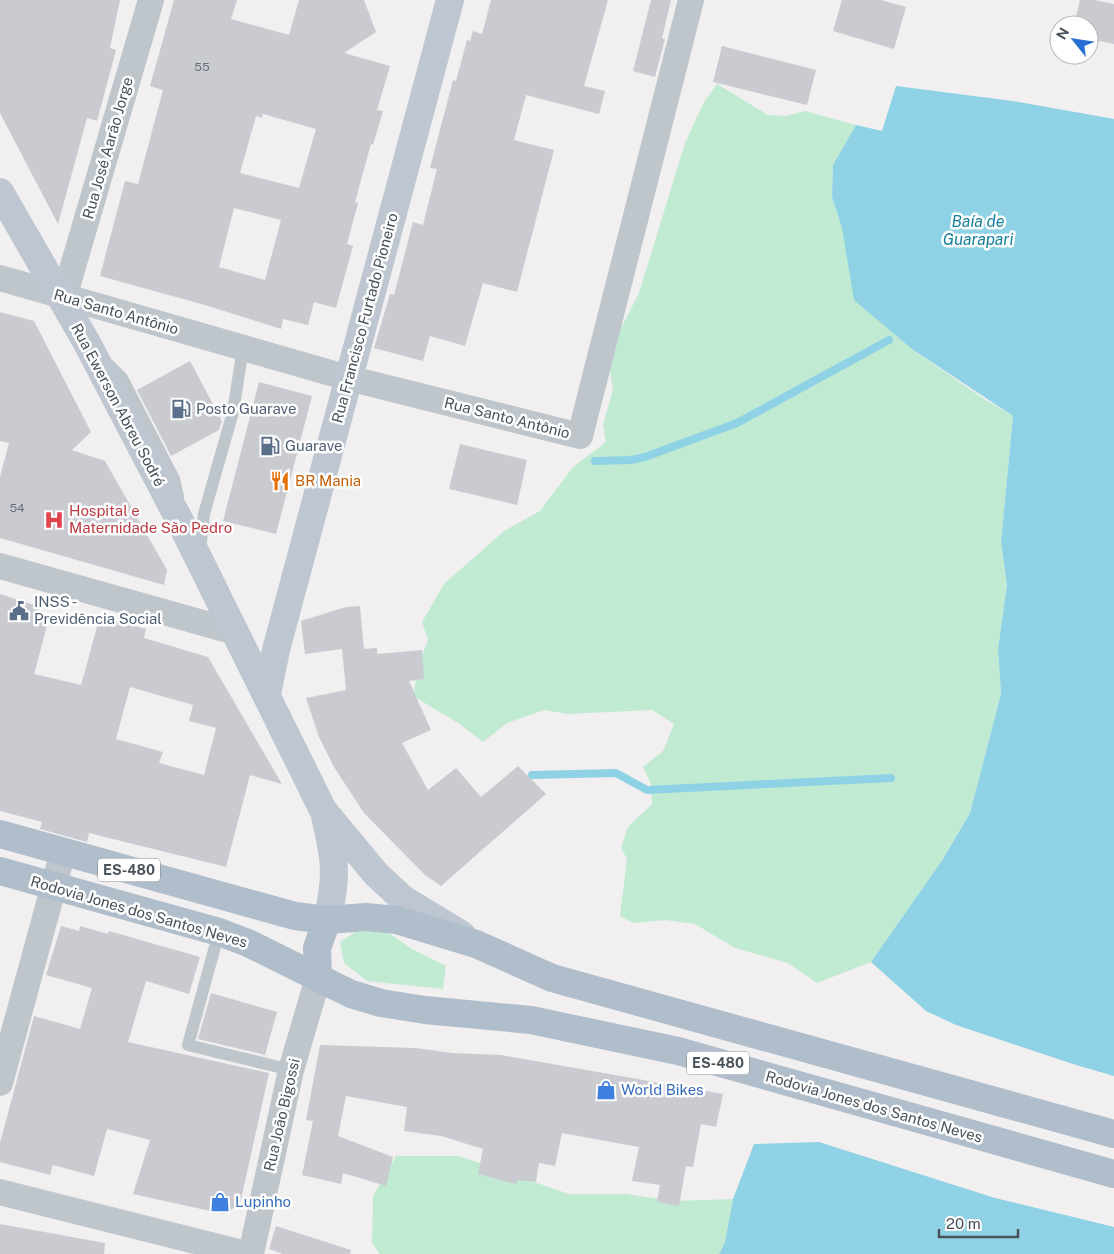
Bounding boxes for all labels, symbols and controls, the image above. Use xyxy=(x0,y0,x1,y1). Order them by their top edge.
north arrow xyxy=(1049,15,1099,65)
text: N xyxy=(1053,25,1072,42)
house number: 55 xyxy=(194,60,210,74)
street label: Rua José Aarão Jorge xyxy=(79,75,136,221)
street label: Rua Francisco Furtado Pioneiro xyxy=(328,211,401,425)
water label: Baía de Guarapari xyxy=(943,212,1013,249)
street label: Rua Santo Antônio xyxy=(52,286,180,337)
street label: Rua Ewerson Abreu Sodré xyxy=(68,320,169,489)
street label: Rua Santo Antônio xyxy=(443,394,572,441)
fuel station icon: Posto Guarave xyxy=(170,398,192,420)
place label: Posto Guarave xyxy=(196,400,296,417)
fuel station icon: Guarave xyxy=(259,435,281,457)
place label: Guarave xyxy=(285,437,343,454)
restaurant icon: BR Mania xyxy=(269,470,291,492)
place label: BR Mania xyxy=(295,472,361,489)
house number: 54 xyxy=(9,501,25,515)
place label: Hospital e Maternidade São Pedro xyxy=(69,502,232,536)
hospital icon: Hospital e Maternidade São Pedro xyxy=(43,509,65,531)
place label: INSS - Previdência Social xyxy=(34,593,162,627)
public building icon: INSS - Previdência Social xyxy=(8,600,30,622)
road number: ES-480 xyxy=(98,858,160,882)
street label: Rodovia Jones dos Santos Neves xyxy=(29,872,249,951)
road number: ES-480 xyxy=(687,1052,749,1074)
street label: Rua João Bigossi xyxy=(260,1057,303,1173)
street label: Rodovia Jones dos Santos Neves xyxy=(764,1067,984,1146)
shop icon: World Bikes xyxy=(595,1079,617,1101)
place label: World Bikes xyxy=(621,1081,704,1098)
shop icon: Lupinho xyxy=(209,1191,231,1213)
place label: Lupinho xyxy=(235,1193,291,1210)
scale bar xyxy=(939,1206,1018,1238)
text: 20 m xyxy=(946,1215,981,1232)

